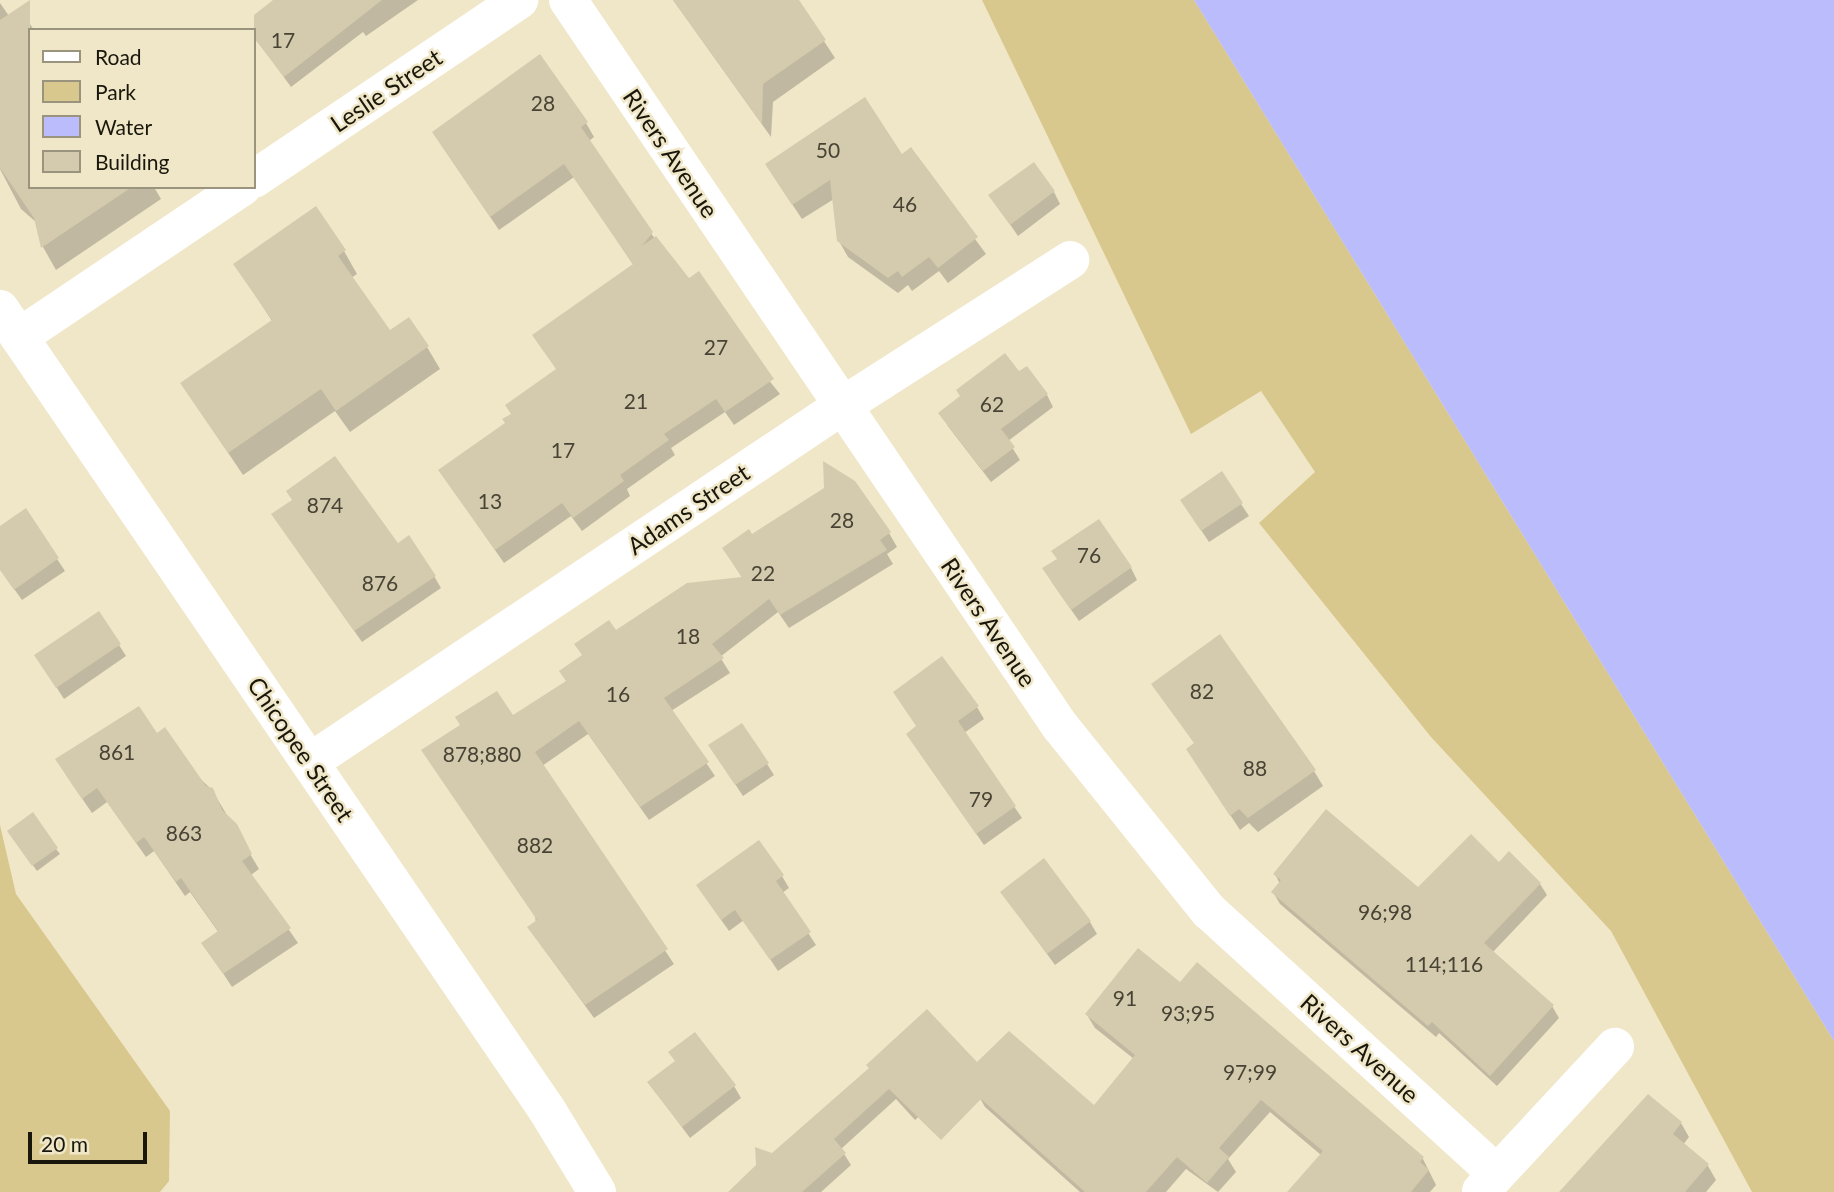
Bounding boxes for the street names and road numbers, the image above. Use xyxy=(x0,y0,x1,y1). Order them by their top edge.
street label: Leslie Street xyxy=(325,42,447,138)
street label: Rivers Avenue xyxy=(617,83,725,223)
street label: Adams Street xyxy=(622,458,754,560)
street label: Rivers Avenue xyxy=(935,552,1043,692)
street label: Chicopee Street xyxy=(242,671,360,827)
street label: Rivers Avenue xyxy=(1295,987,1425,1109)

